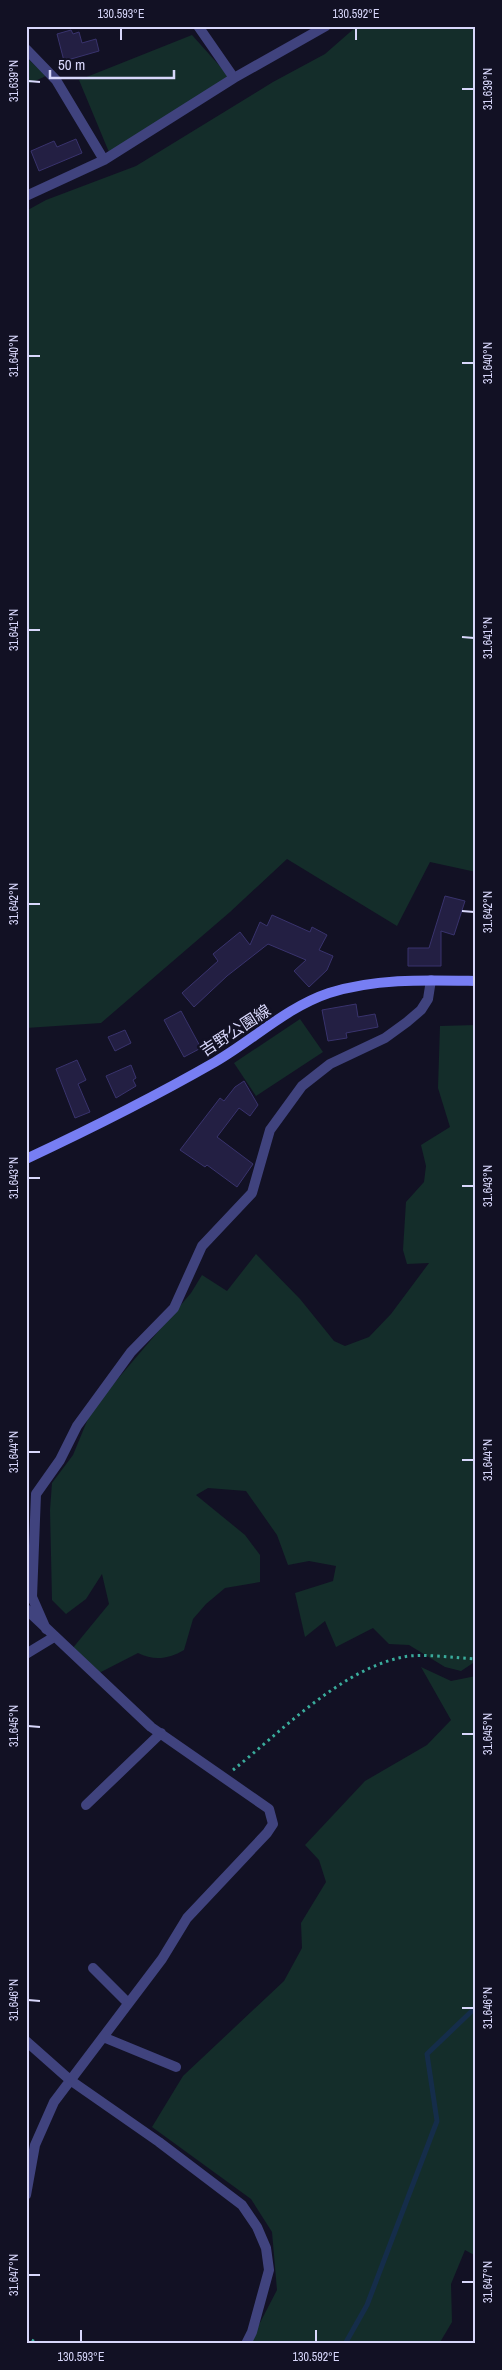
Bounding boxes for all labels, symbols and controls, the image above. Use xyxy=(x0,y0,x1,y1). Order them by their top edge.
text: 130.593°E xyxy=(98,6,144,22)
text: 130.592°E xyxy=(333,6,379,22)
scale bar xyxy=(50,48,174,80)
text: 50 m xyxy=(58,54,85,75)
text: 31.639°N xyxy=(6,60,22,102)
text: 31.639°N xyxy=(480,68,496,110)
text: 31.640°N xyxy=(6,335,22,377)
text: 31.640°N xyxy=(480,342,496,384)
text: 31.641°N xyxy=(6,609,22,651)
text: 31.641°N xyxy=(480,617,496,659)
text: 31.642°N xyxy=(6,883,22,925)
text: 31.642°N xyxy=(480,891,496,933)
street label: 吉野公園線 xyxy=(195,999,275,1061)
text: 31.643°N xyxy=(6,1157,22,1199)
text: 31.643°N xyxy=(480,1165,496,1207)
text: 31.644°N xyxy=(6,1431,22,1473)
text: 31.644°N xyxy=(480,1439,496,1481)
text: 31.645°N xyxy=(6,1705,22,1747)
text: 31.645°N xyxy=(480,1713,496,1755)
text: 31.646°N xyxy=(6,1979,22,2021)
text: 31.646°N xyxy=(480,1987,496,2029)
text: 31.647°N xyxy=(6,2254,22,2296)
text: 31.647°N xyxy=(480,2261,496,2303)
text: 130.593°E xyxy=(58,2349,104,2365)
text: 130.592°E xyxy=(293,2349,339,2365)

